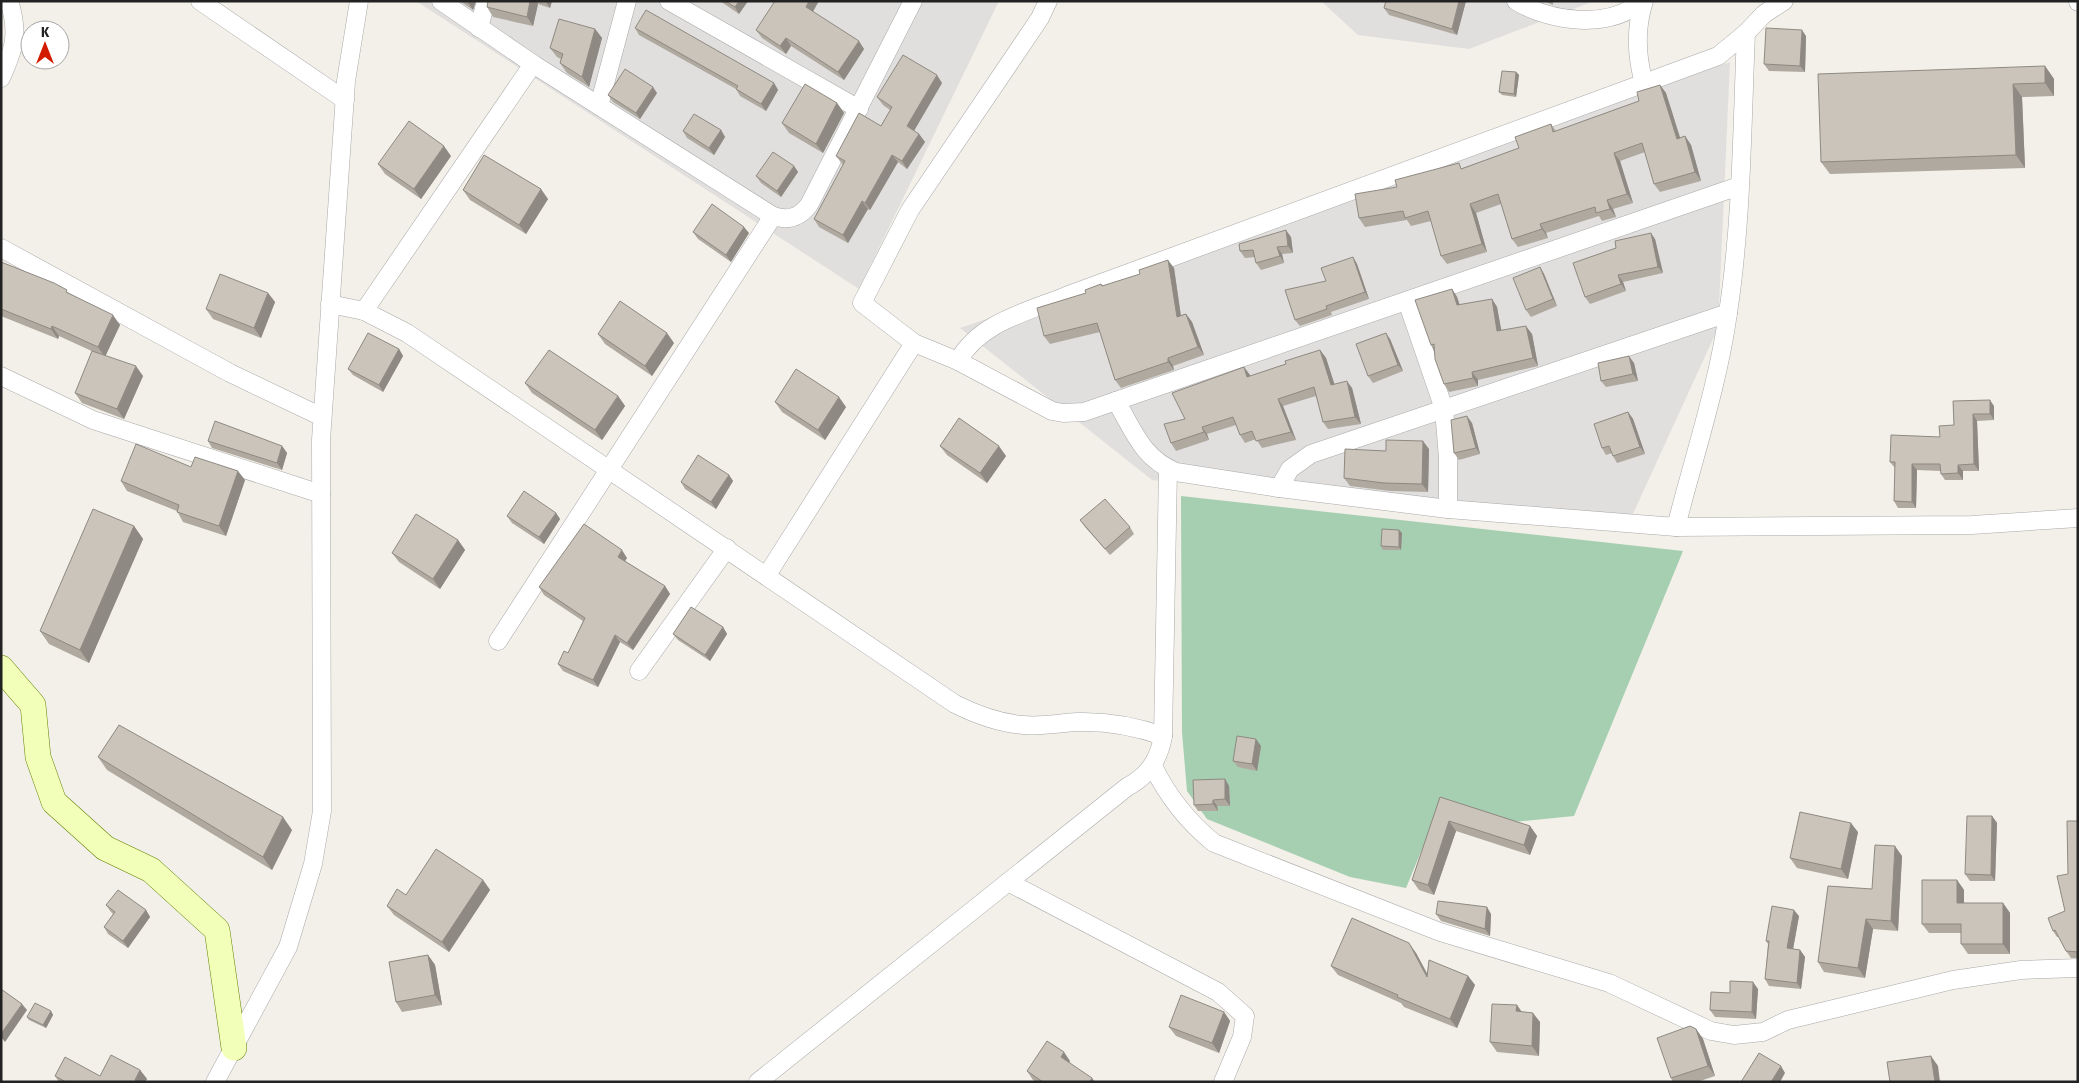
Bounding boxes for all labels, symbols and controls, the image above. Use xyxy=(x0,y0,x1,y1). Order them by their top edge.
north arrow xyxy=(20,20,70,70)
text: K xyxy=(41,24,50,41)

